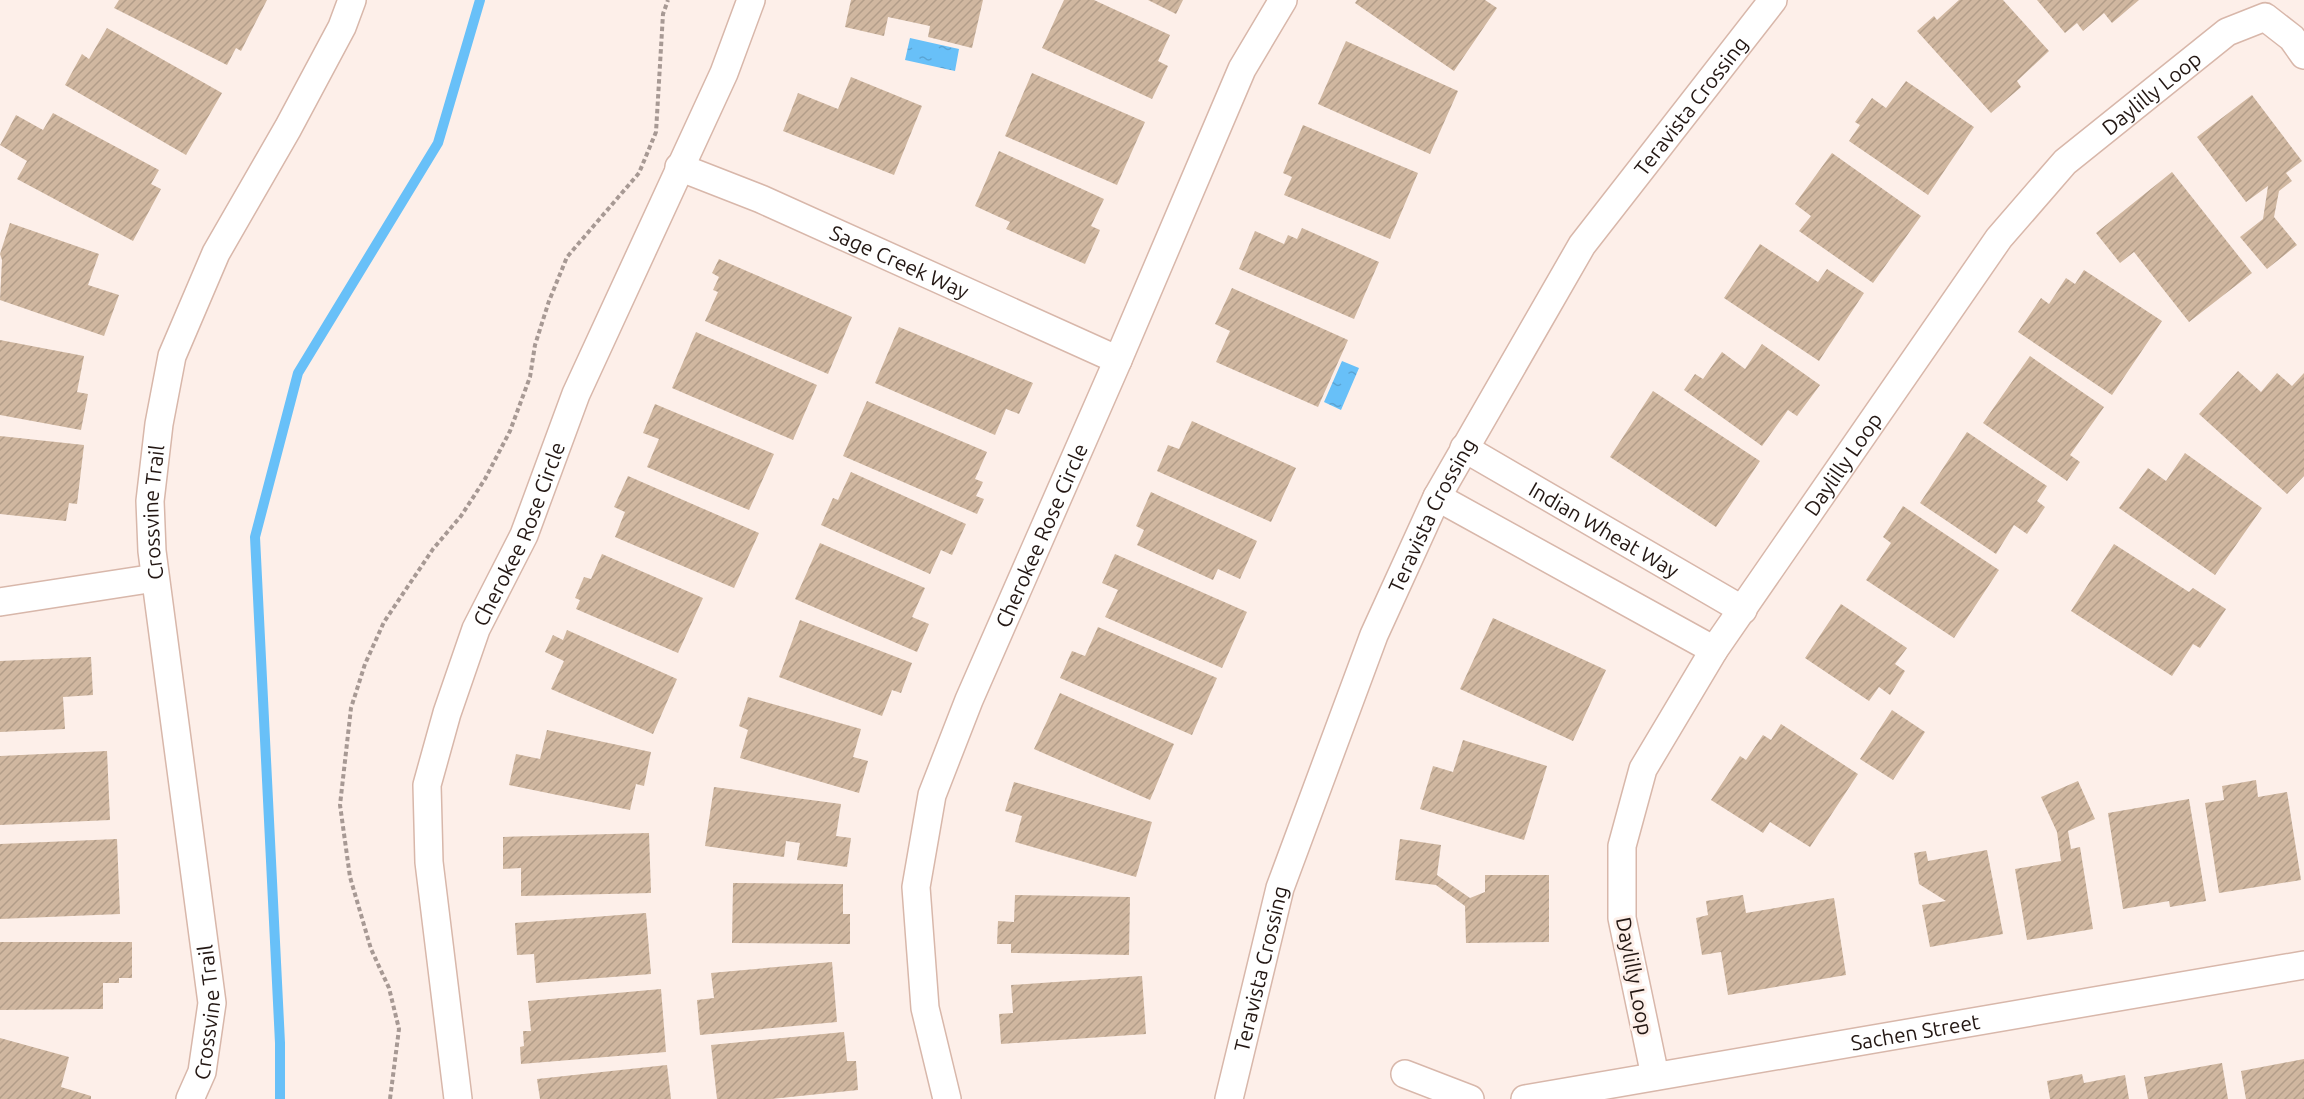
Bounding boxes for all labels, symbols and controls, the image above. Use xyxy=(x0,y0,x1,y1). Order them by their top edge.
street label: Teravista Crossing xyxy=(1629,31,1752,180)
street label: Daylilly Loop xyxy=(2097,46,2206,140)
street label: Sage Creek Way xyxy=(826,220,973,303)
street label: Daylilly Loop xyxy=(1799,408,1887,520)
street label: Teravista Crossing xyxy=(1383,434,1480,596)
street label: Cherokee Rose Circle xyxy=(468,439,569,630)
street label: Cherokee Rose Circle xyxy=(990,440,1092,631)
street label: Crossvine Trail xyxy=(138,444,168,581)
street label: Indian Wheat Way xyxy=(1525,476,1683,582)
street label: Teravista Crossing xyxy=(1229,883,1292,1054)
street label: Daylilly Loop xyxy=(1612,915,1658,1037)
street label: Crossvine Trail xyxy=(188,943,224,1084)
street label: Sachen Street xyxy=(1849,1009,1982,1055)

